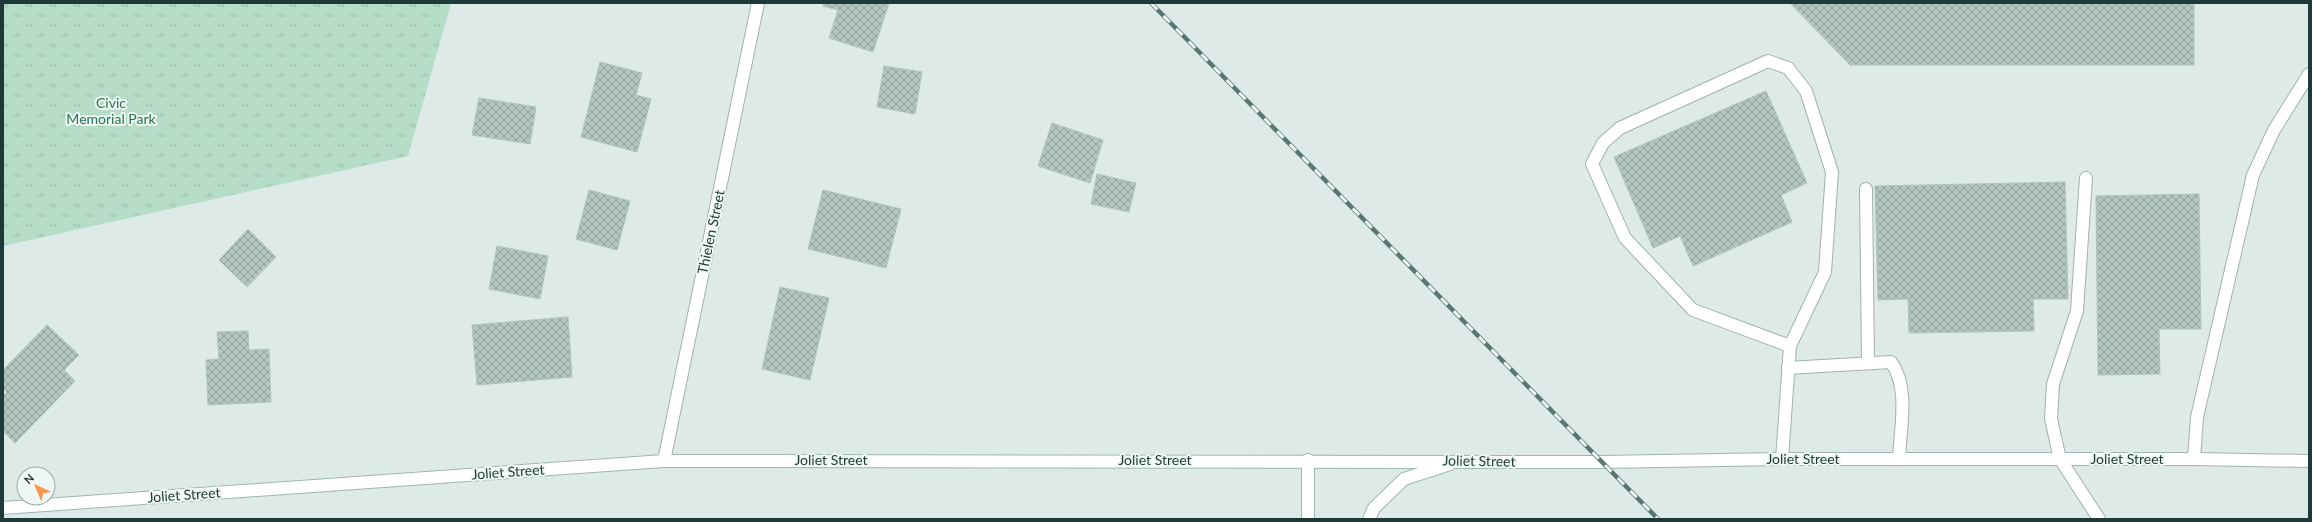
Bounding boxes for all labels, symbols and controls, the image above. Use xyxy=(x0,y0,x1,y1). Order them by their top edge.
park label: Civic Memorial Park xyxy=(66,94,157,127)
street label: Thielen Street xyxy=(693,188,728,276)
street label: Joliet Street xyxy=(1766,450,1840,467)
street label: Joliet Street xyxy=(2090,450,2164,467)
street label: Joliet Street xyxy=(794,451,868,468)
street label: Joliet Street xyxy=(1118,451,1192,468)
street label: Joliet Street xyxy=(1442,451,1516,470)
street label: Joliet Street xyxy=(471,460,545,483)
north arrow xyxy=(16,466,56,506)
text: N xyxy=(21,471,36,486)
street label: Joliet Street xyxy=(147,483,221,506)

